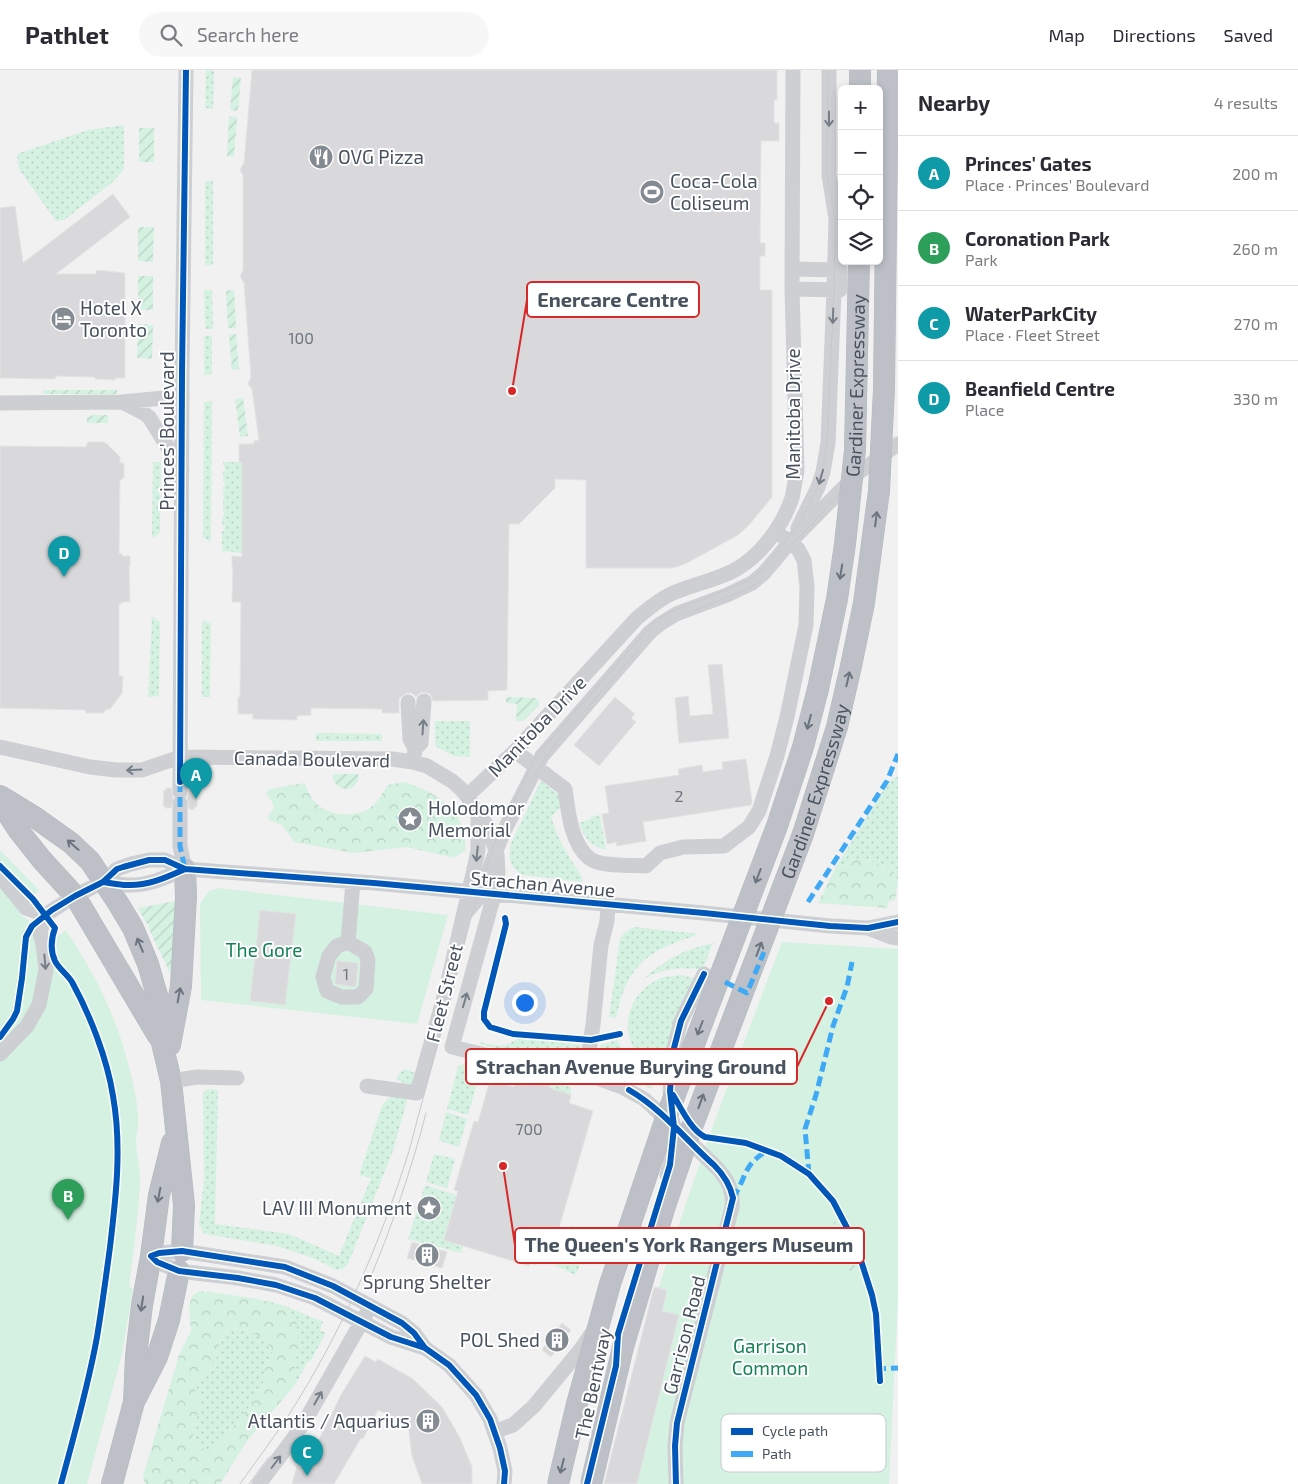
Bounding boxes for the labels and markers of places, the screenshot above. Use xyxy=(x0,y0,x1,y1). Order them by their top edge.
restaurant icon: OVG Pizza xyxy=(308,144,334,170)
place label: OVG Pizza xyxy=(338,145,424,168)
place label: Coca-Cola Coliseum xyxy=(670,169,758,214)
sports icon: Coca-Cola Coliseum xyxy=(639,179,665,205)
callout: Enercare Centre xyxy=(527,282,699,317)
place label: Hotel X Toronto xyxy=(80,296,147,341)
hotel icon: Hotel X Toronto xyxy=(50,306,76,332)
pin: D xyxy=(48,536,80,577)
pin: A xyxy=(180,758,212,799)
place label: Holodomor Memorial xyxy=(428,796,525,841)
place icon: Holodomor Memorial xyxy=(397,806,423,832)
callout: Strachan Avenue Burying Ground xyxy=(466,1049,797,1084)
pin: B xyxy=(52,1179,84,1220)
place icon: LAV III Monument xyxy=(416,1195,442,1221)
place label: LAV III Monument xyxy=(262,1196,412,1219)
callout: The Queen's York Rangers Museum xyxy=(515,1228,864,1263)
building icon: Sprung Shelter xyxy=(414,1242,440,1268)
place label: Sprung Shelter xyxy=(363,1270,492,1293)
building icon: POL Shed xyxy=(544,1327,570,1353)
place label: POL Shed xyxy=(460,1328,540,1351)
building icon: Atlantis / Aquarius xyxy=(415,1408,441,1434)
place label: Atlantis / Aquarius xyxy=(248,1409,410,1432)
pin: C xyxy=(291,1435,323,1476)

